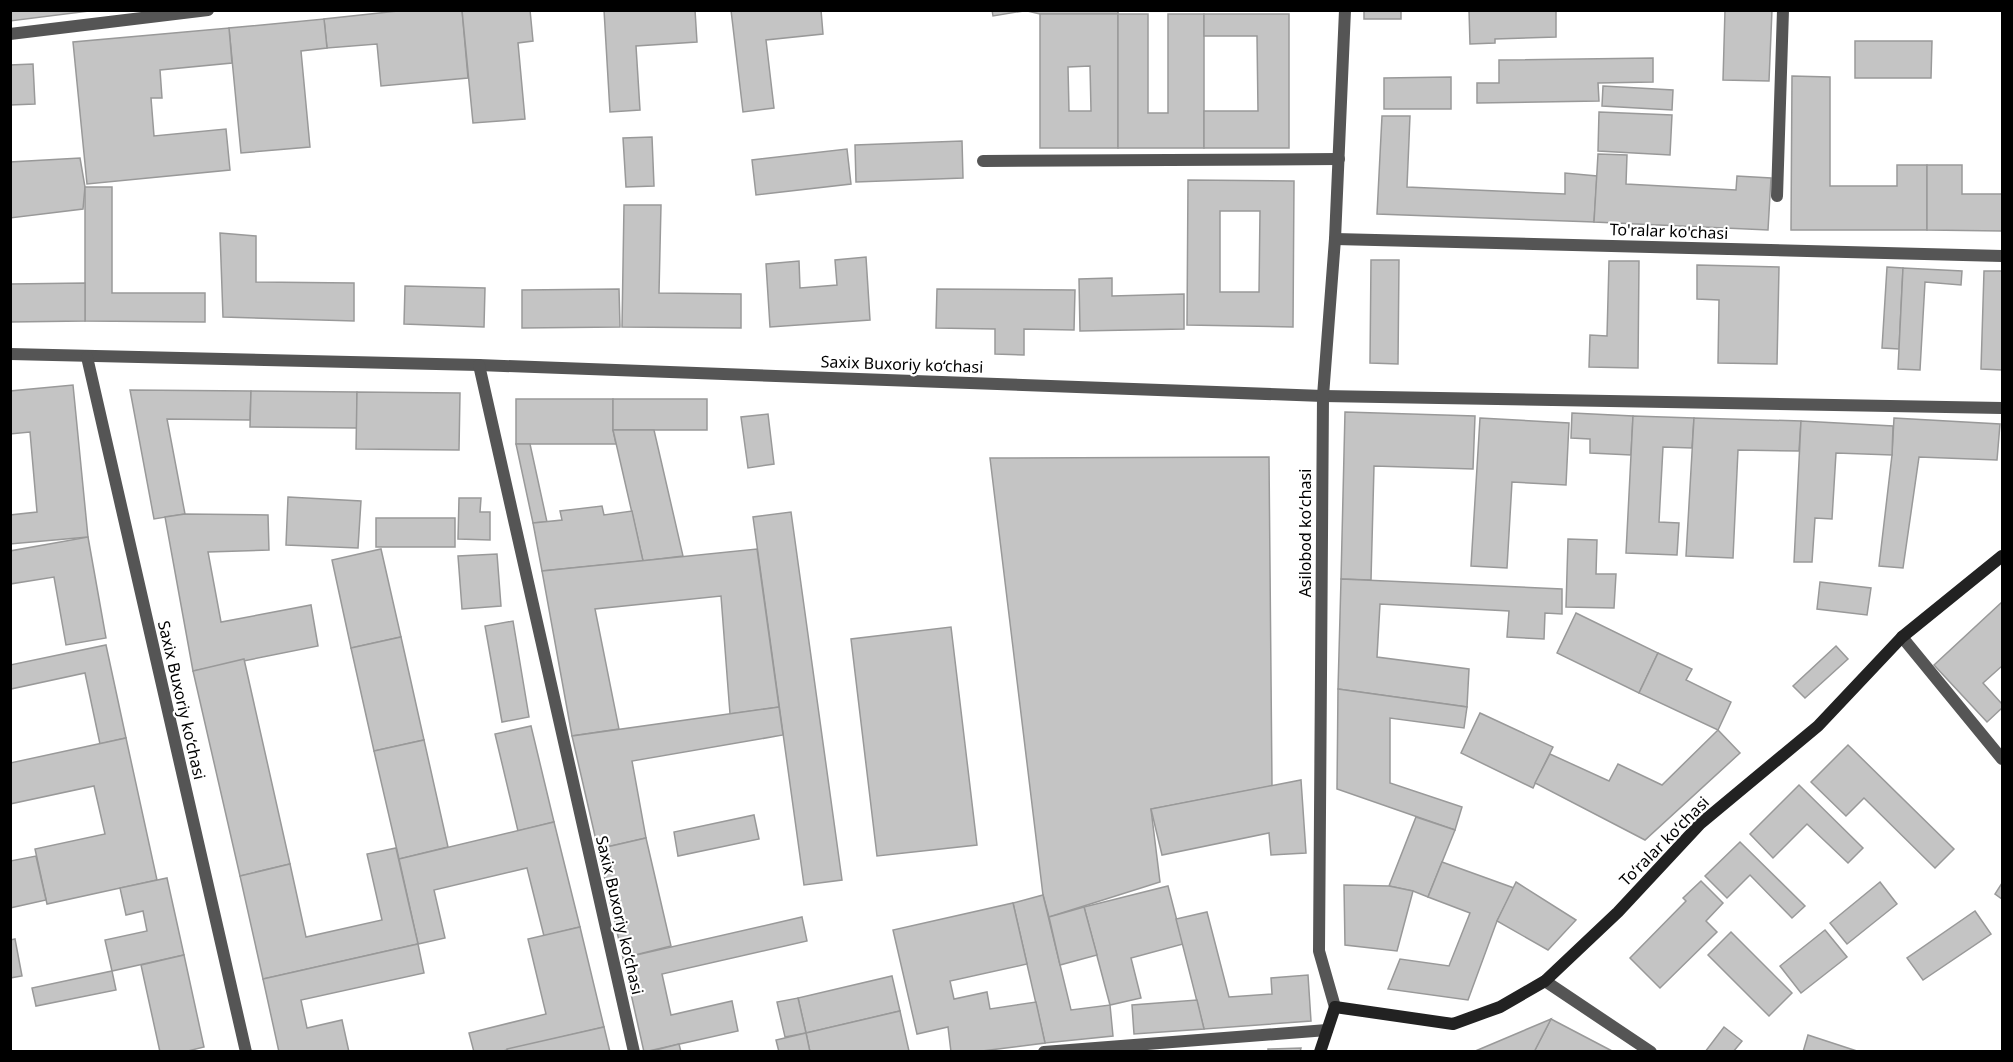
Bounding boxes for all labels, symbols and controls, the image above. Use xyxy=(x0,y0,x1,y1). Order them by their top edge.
street label: To'ralar ko'chasi xyxy=(1609,218,1729,244)
street label: Saxix Buxoriy ko‘chasi xyxy=(820,350,984,378)
street label: Asilobod koʻchasi xyxy=(1294,469,1316,597)
street label: Saxix Buxoriy ko‘chasi xyxy=(153,618,211,782)
street label: Toʻralar koʻchasi xyxy=(1614,791,1714,891)
street label: Saxix Buxoriy ko‘chasi xyxy=(591,833,649,997)

